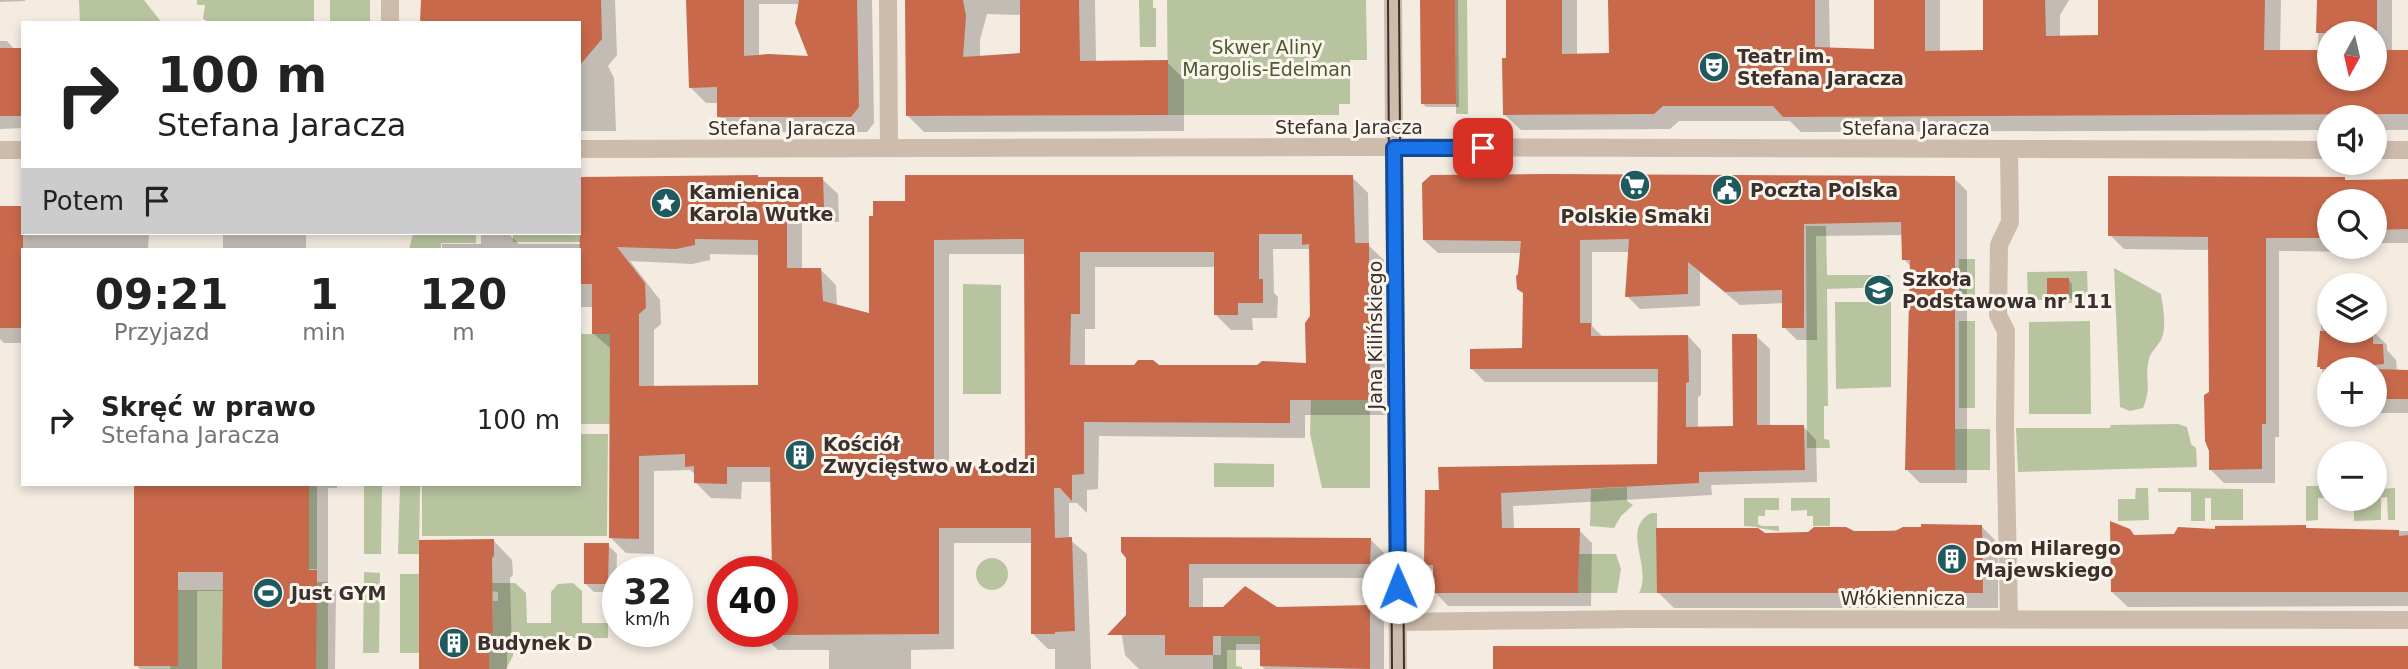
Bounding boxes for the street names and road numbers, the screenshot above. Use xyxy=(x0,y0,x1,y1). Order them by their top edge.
street label: Stefana Jaracza xyxy=(1275,116,1423,138)
street label: Stefana Jaracza xyxy=(708,117,856,139)
street label: Stefana Jaracza xyxy=(1842,117,1990,139)
street label: Jana Kilińskiego xyxy=(1364,261,1386,410)
street label: Włókiennicza xyxy=(1840,587,1966,609)

